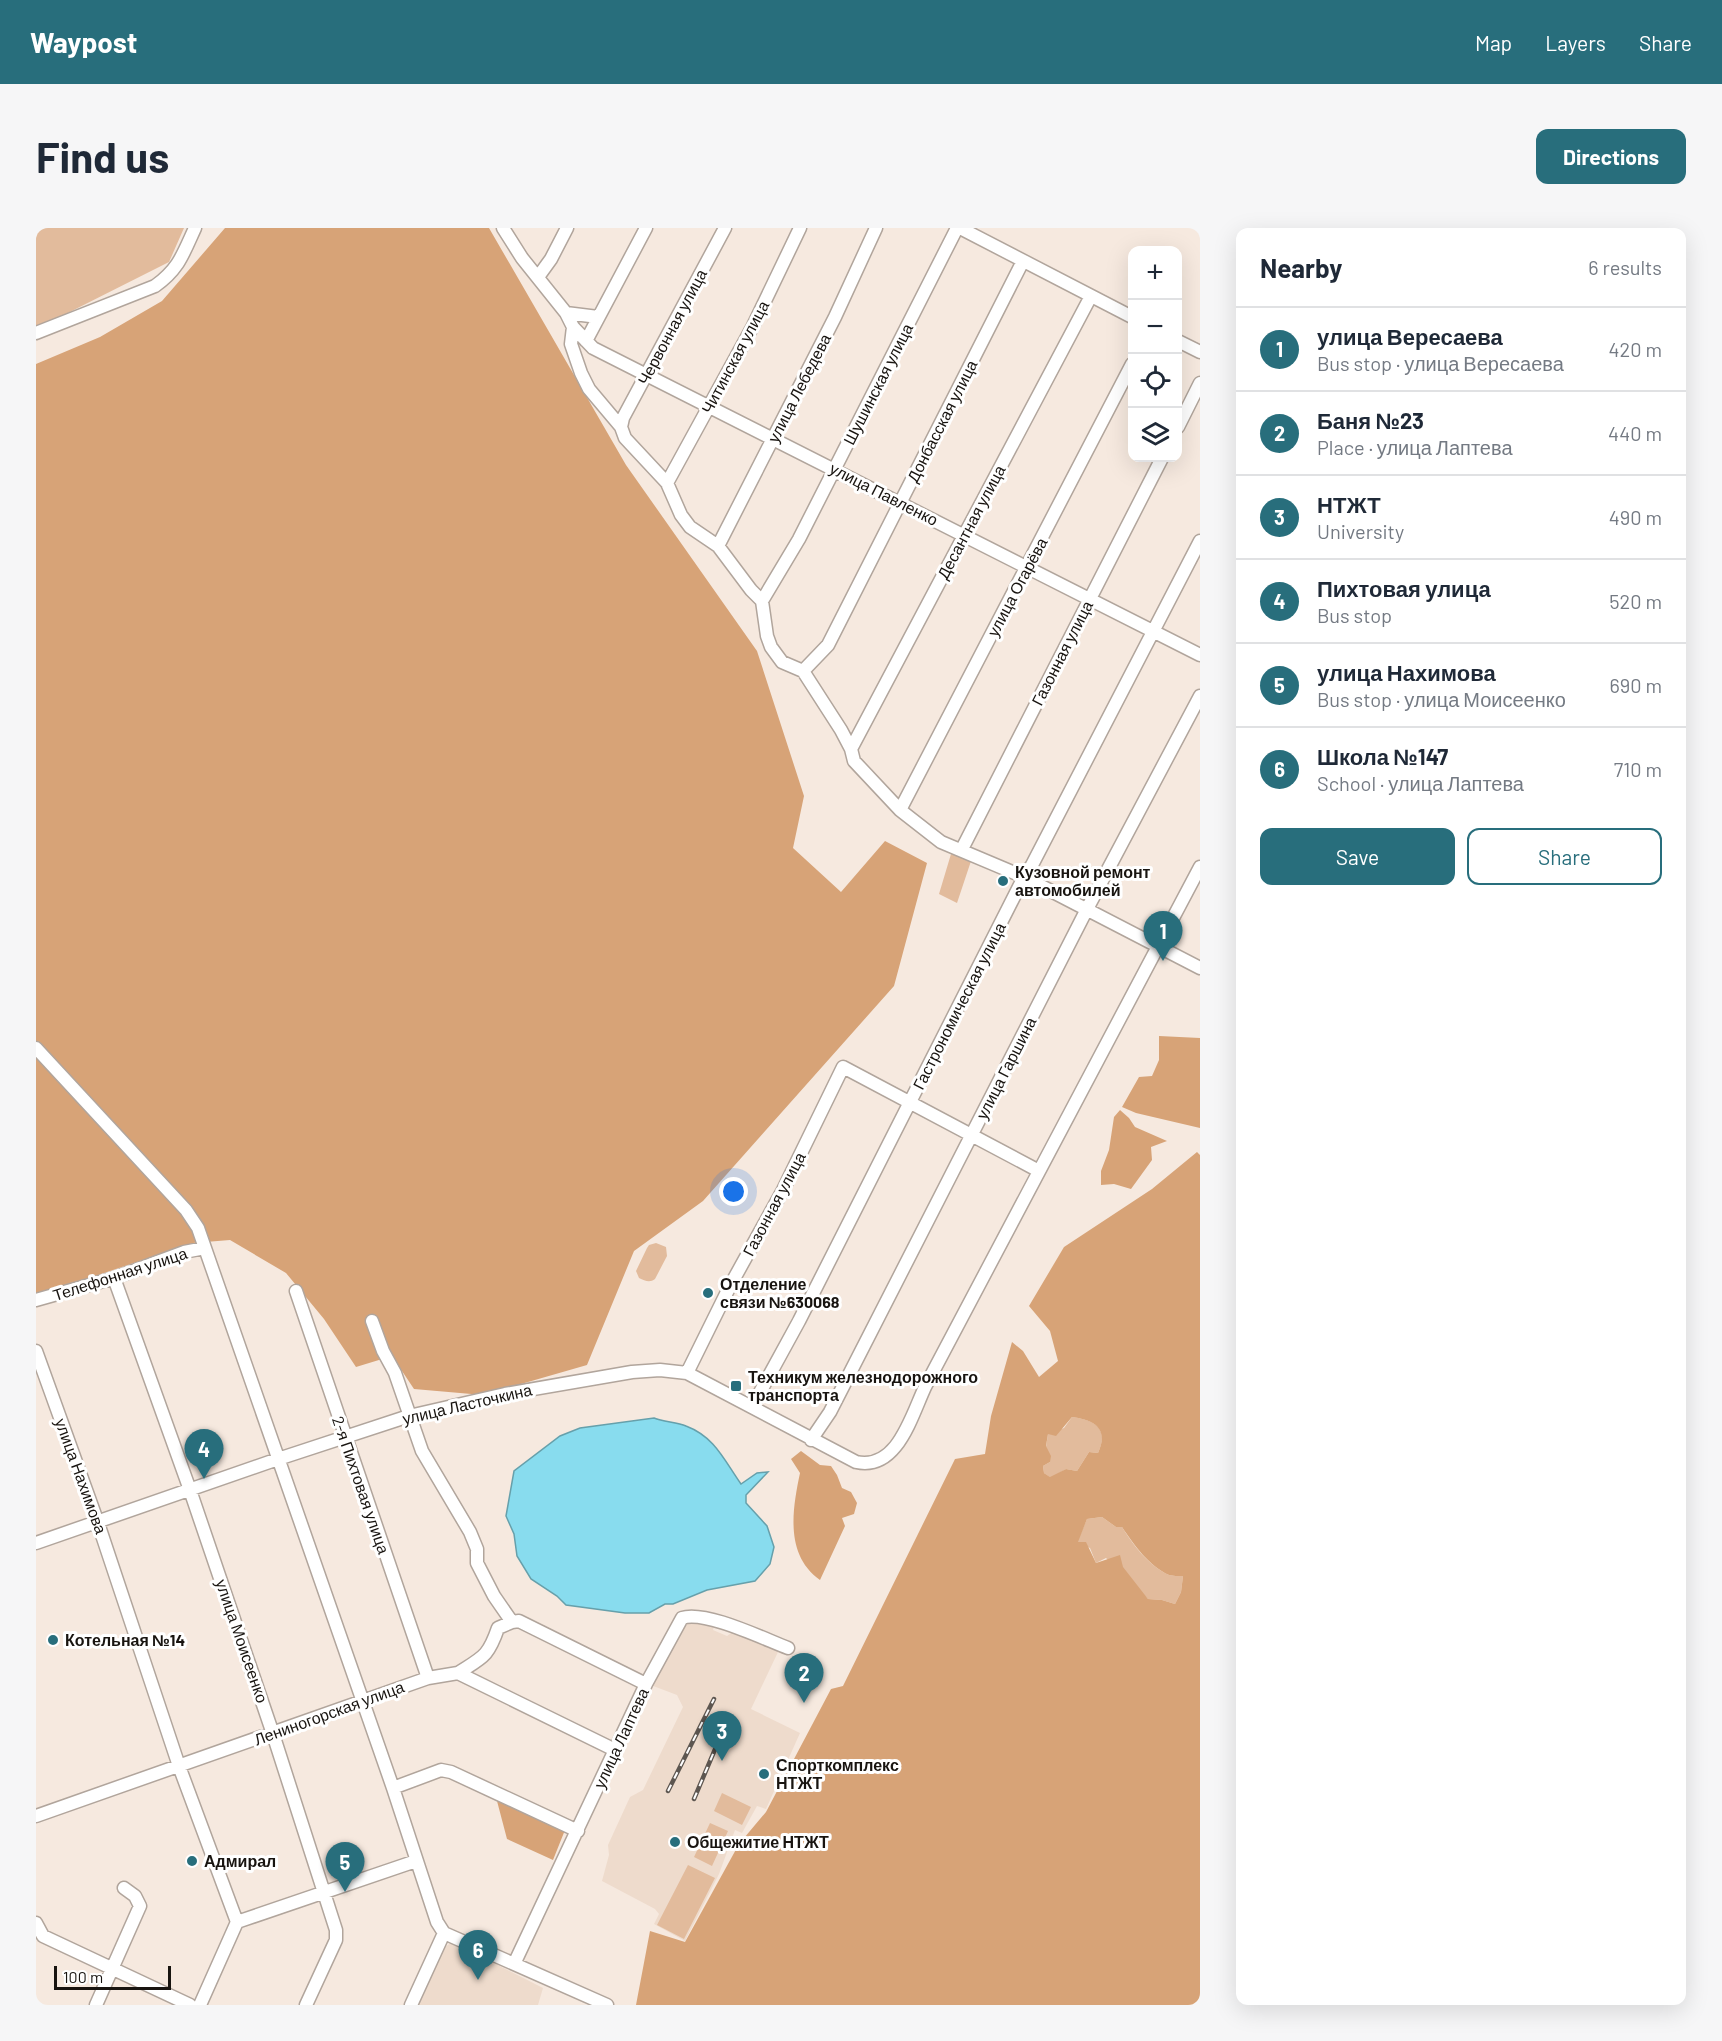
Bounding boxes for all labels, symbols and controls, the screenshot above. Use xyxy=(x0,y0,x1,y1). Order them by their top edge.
text: Waypost xyxy=(30,25,137,59)
text: Map xyxy=(1475,30,1512,55)
text: Layers xyxy=(1545,30,1606,55)
text: Share xyxy=(1639,30,1692,55)
button: Directions xyxy=(1536,129,1686,184)
text: Find us xyxy=(36,131,169,181)
map controls xyxy=(1128,246,1182,462)
button: + xyxy=(1128,246,1182,300)
text: Nearby xyxy=(1260,252,1342,283)
text: 6 results xyxy=(1588,255,1662,279)
street label: Червонная улица xyxy=(633,266,710,388)
street label: Читинская улица xyxy=(697,297,772,416)
button: − xyxy=(1128,300,1182,354)
street label: Шушинская улица xyxy=(839,320,916,448)
text: улица Вересаева xyxy=(1317,323,1503,349)
street label: улица Лебедева xyxy=(763,330,834,445)
text: 1 xyxy=(1276,337,1283,361)
text: 420 m xyxy=(1608,337,1662,361)
text: Bus stop · улица Вересаева xyxy=(1317,351,1564,375)
button: locate xyxy=(1128,354,1182,408)
street label: Донбасская улица xyxy=(903,356,981,485)
text: Баня №23 xyxy=(1317,407,1424,433)
button: layers xyxy=(1128,408,1182,462)
text: 2 xyxy=(1274,421,1285,445)
text: 440 m xyxy=(1608,421,1662,445)
text: Place · улица Лаптева xyxy=(1317,435,1513,459)
street label: улица Павленко xyxy=(827,458,942,529)
street label: Десантная улица xyxy=(933,461,1009,582)
text: НТЖТ xyxy=(1317,491,1381,517)
text: 3 xyxy=(1274,505,1285,529)
text: 490 m xyxy=(1609,505,1662,529)
text: University xyxy=(1317,519,1404,543)
street label: улица Огарёва xyxy=(983,534,1051,639)
text: Пихтовая улица xyxy=(1317,575,1491,601)
text: 4 xyxy=(1273,589,1286,613)
text: 520 m xyxy=(1609,589,1662,613)
street label: Газонная улица xyxy=(1027,597,1096,708)
text: Bus stop xyxy=(1317,603,1392,627)
text: улица Нахимова xyxy=(1317,659,1496,685)
text: 5 xyxy=(1274,673,1285,697)
text: 690 m xyxy=(1609,673,1662,697)
text: Bus stop · улица Моисеенко xyxy=(1317,687,1566,711)
text: Школа №147 xyxy=(1317,743,1448,769)
text: 6 xyxy=(1274,757,1285,781)
text: 710 m xyxy=(1614,757,1662,781)
text: School · улица Лаптева xyxy=(1317,771,1524,795)
button: Save xyxy=(1260,828,1455,885)
button: Share xyxy=(1467,828,1662,885)
place label: Кузовной ремонт автомобилей xyxy=(1015,862,1151,899)
marker: Кузовной ремонт автомобилей xyxy=(996,874,1010,888)
pin: 1 xyxy=(1144,912,1182,961)
street label: Гастрономическая улица xyxy=(908,919,1009,1092)
street label: улица Гаршина xyxy=(972,1013,1040,1122)
street label: Газонная улица xyxy=(738,1148,809,1259)
your location xyxy=(719,1177,748,1206)
street label: Телефонная улица xyxy=(50,1243,189,1304)
place label: Отделение связи №630068 xyxy=(720,1274,840,1311)
marker: Отделение связи №630068 xyxy=(701,1286,715,1300)
place label: Техникум железнодорожного транспорта xyxy=(748,1367,978,1404)
street label: улица Ласточкина xyxy=(400,1379,534,1428)
marker: Техникум железнодорожного транспорта xyxy=(729,1379,743,1393)
street label: 2-я Пихтовая улица xyxy=(329,1414,394,1556)
street label: улица Нахимова xyxy=(52,1415,111,1536)
pin: 4 xyxy=(184,1430,224,1479)
street label: улица Моисеенко xyxy=(212,1577,273,1705)
place label: Котельная №14 xyxy=(65,1630,185,1649)
marker: Котельная №14 xyxy=(46,1633,60,1647)
pin: 2 xyxy=(784,1654,824,1703)
street label: Лениногорская улица xyxy=(251,1677,407,1749)
street label: улица Лаптева xyxy=(589,1685,652,1791)
pin: 3 xyxy=(702,1712,742,1761)
place label: Спорткомплекс НТЖТ xyxy=(776,1755,899,1792)
marker: Спорткомплекс НТЖТ xyxy=(757,1767,771,1781)
place label: Общежитие НТЖТ xyxy=(687,1832,829,1851)
marker: Общежитие НТЖТ xyxy=(668,1835,682,1849)
pin: 5 xyxy=(326,1842,364,1892)
place label: Адмирал xyxy=(204,1851,276,1870)
marker: Адмирал xyxy=(185,1854,199,1868)
pin: 6 xyxy=(458,1930,498,1980)
scale bar xyxy=(54,1963,171,1990)
text: 100 m xyxy=(63,1967,103,1986)

